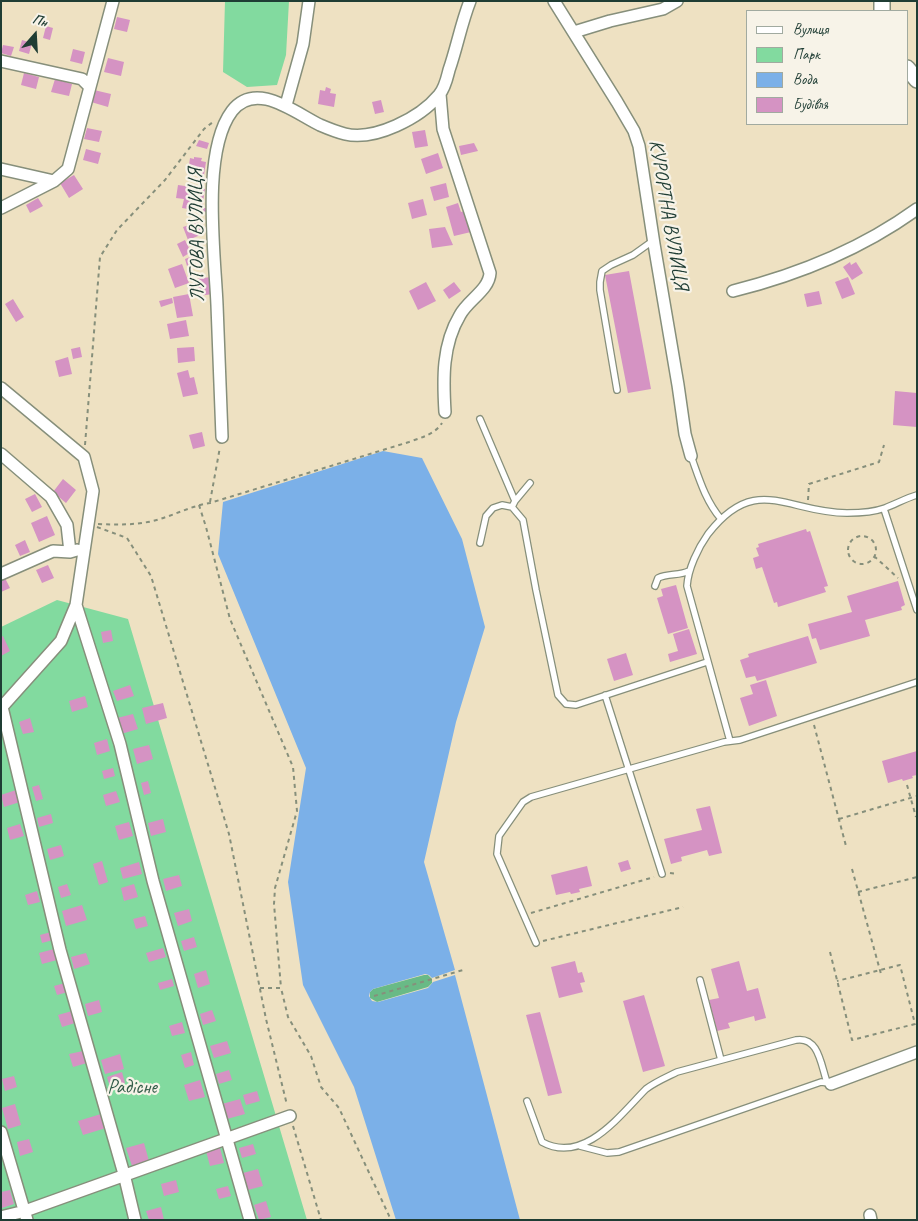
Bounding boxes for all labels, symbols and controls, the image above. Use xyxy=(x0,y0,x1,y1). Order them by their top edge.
north arrow xyxy=(10,10,60,60)
text: Пн xyxy=(30,10,50,31)
legend xyxy=(746,10,908,125)
text: Вулиця xyxy=(793,20,829,39)
text: Парк xyxy=(793,45,820,64)
text: Вода xyxy=(793,70,817,89)
text: Будівля xyxy=(793,95,828,114)
street label: КУРОРТНА ВУЛИЦЯ xyxy=(643,138,693,292)
street label: ЛУГОВА ВУЛИЦЯ xyxy=(184,168,210,302)
park label: Радісне xyxy=(107,1076,157,1100)

